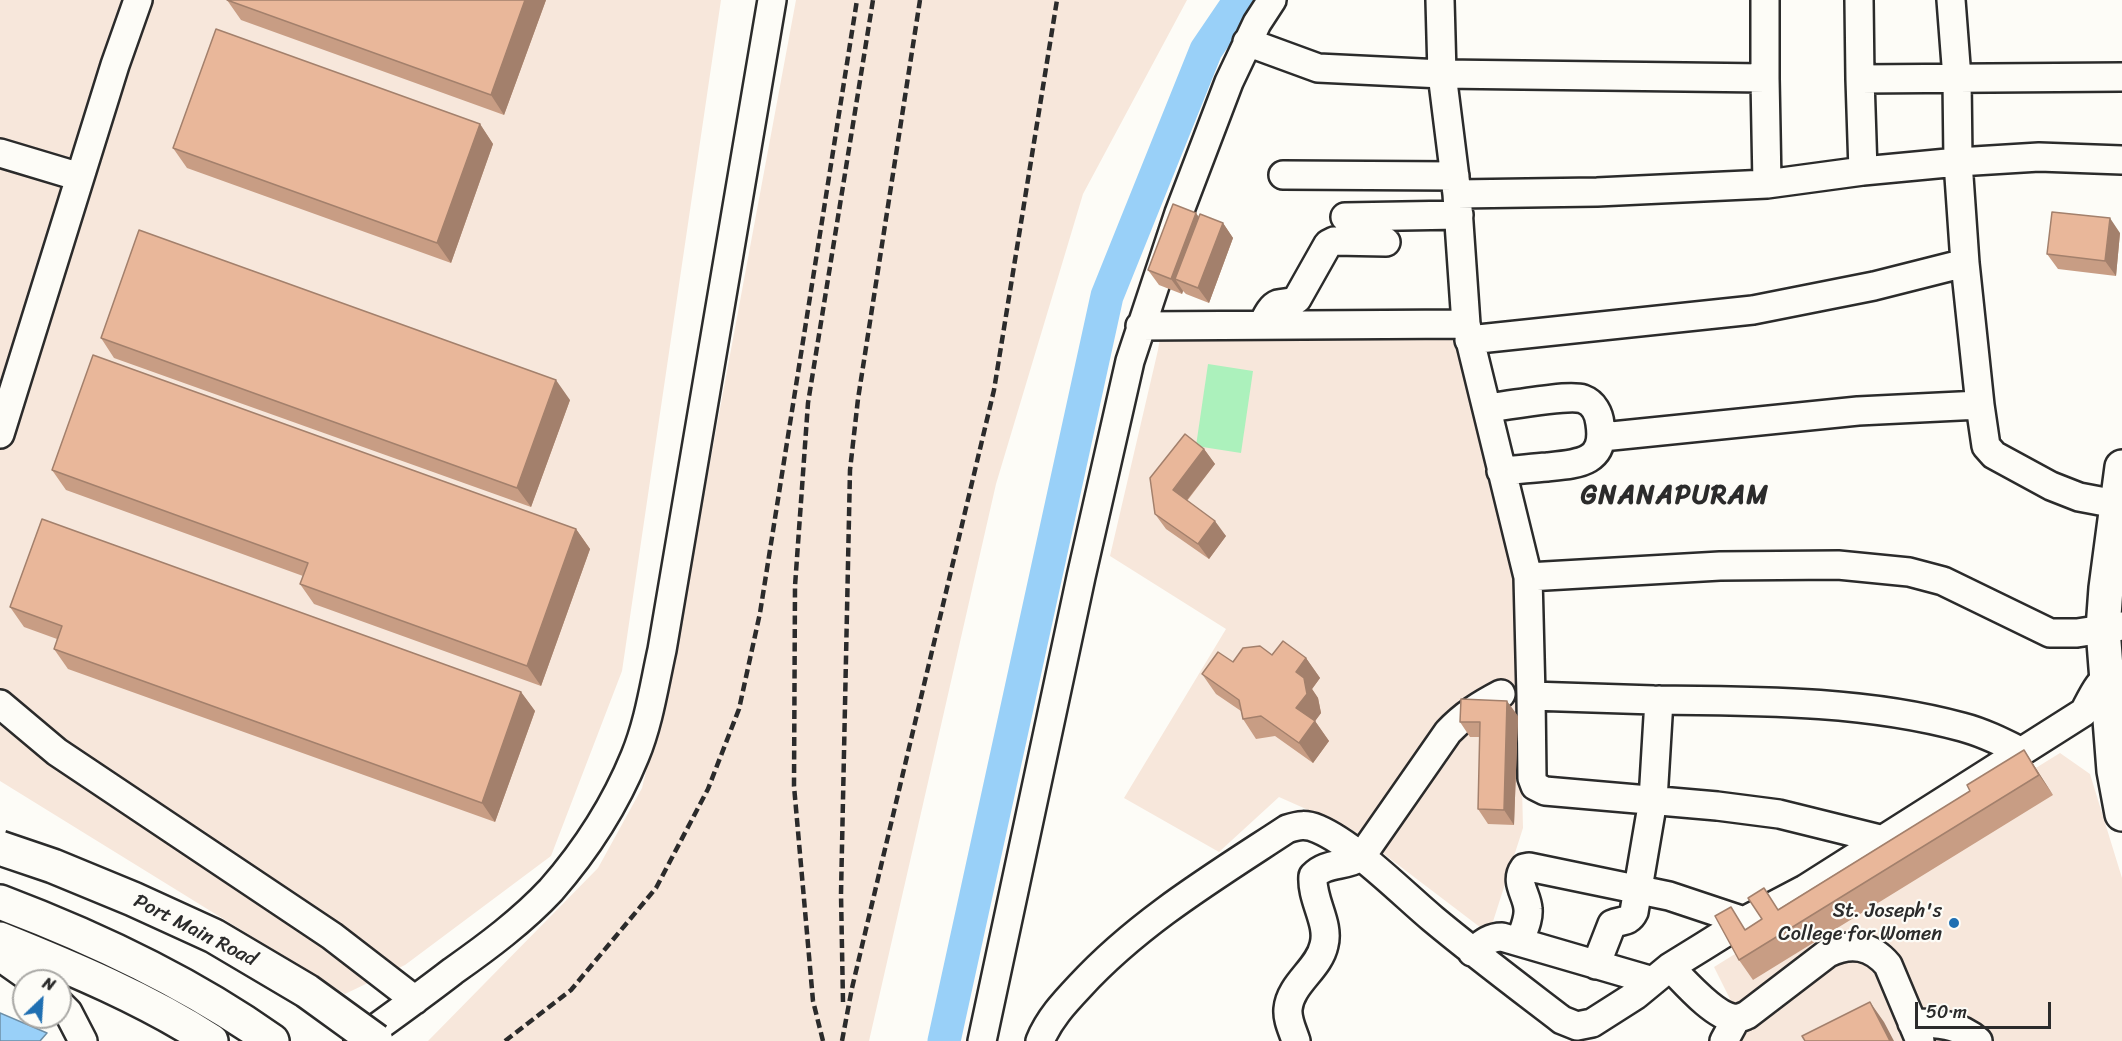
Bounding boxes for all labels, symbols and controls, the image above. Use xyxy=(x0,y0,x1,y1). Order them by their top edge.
district label: GNANAPURAM xyxy=(1581,480,1769,512)
street label: Port Main Road xyxy=(129,890,261,972)
place label: St. Joseph's College for Women xyxy=(1778,900,1942,947)
marker: St. Joseph's College for Women xyxy=(1947,916,1961,930)
north arrow xyxy=(12,969,72,1029)
text: N xyxy=(38,969,60,1000)
scale bar xyxy=(1918,990,2054,1028)
text: 50 m xyxy=(1926,996,1967,1028)

